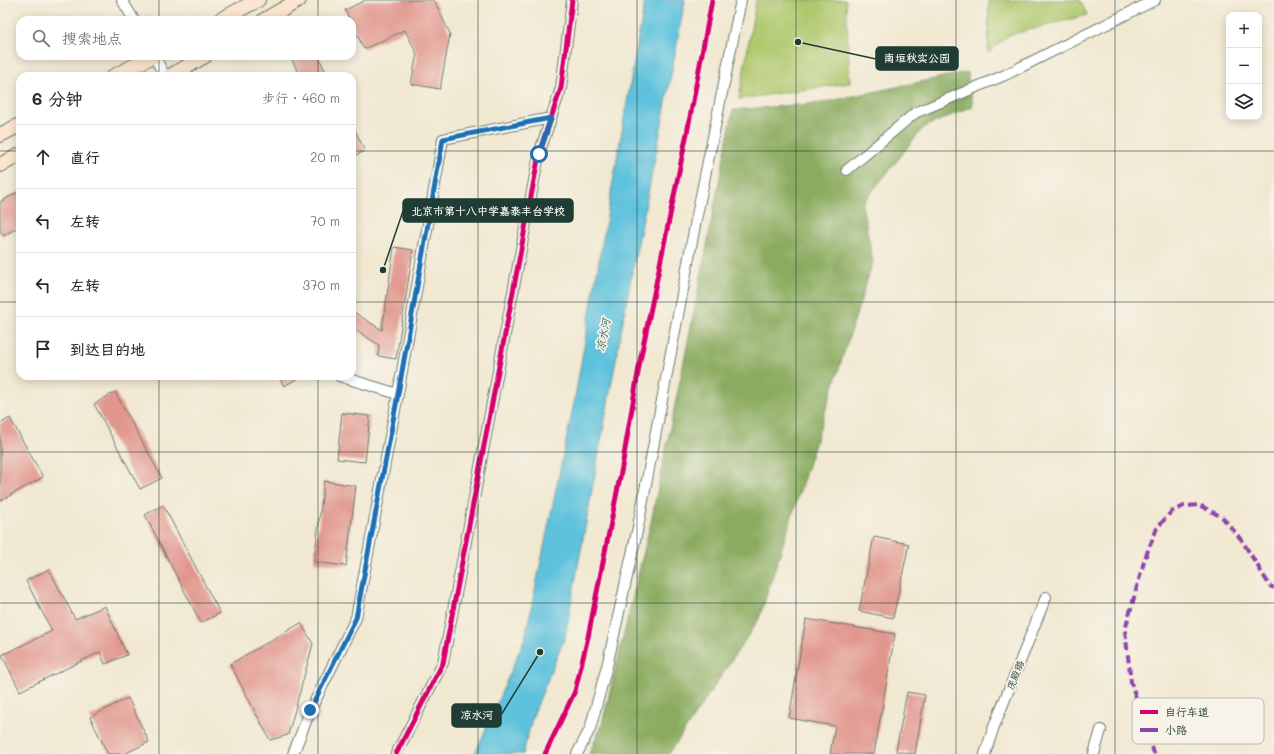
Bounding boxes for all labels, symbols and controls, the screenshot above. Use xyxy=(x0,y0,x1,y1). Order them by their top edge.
map controls xyxy=(1226,12,1262,120)
button: + xyxy=(1226,12,1262,48)
search box xyxy=(16,16,356,60)
icon: search xyxy=(30,27,52,49)
text: 搜索地点 xyxy=(62,28,122,48)
callout: 南垣秋实公园 xyxy=(876,47,958,70)
button: − xyxy=(1226,48,1262,84)
text: 南垣秋实公园 xyxy=(884,50,950,65)
button: layers xyxy=(1226,84,1262,120)
text: 6 分钟 xyxy=(32,87,82,109)
text: 步行 · 460 m xyxy=(262,89,340,106)
route start xyxy=(530,145,548,163)
icon: ahead xyxy=(32,146,54,168)
text: 直行 xyxy=(70,147,100,167)
text: 20 m xyxy=(310,148,340,165)
callout: 北京市第十八中学嘉泰丰台学校 xyxy=(403,199,573,222)
text: 北京市第十八中学嘉泰丰台学校 xyxy=(411,203,565,218)
icon: left xyxy=(32,210,54,232)
text: 左转 xyxy=(70,211,100,231)
text: 70 m xyxy=(310,212,340,229)
icon: left xyxy=(32,274,54,296)
text: 左转 xyxy=(70,275,100,295)
text: 370 m xyxy=(303,276,340,293)
water label: 凉水河 xyxy=(592,315,613,353)
icon: arrive xyxy=(32,338,54,360)
text: 到达目的地 xyxy=(70,339,145,359)
street label: 庑殿璐 xyxy=(1003,658,1027,692)
legend xyxy=(1132,698,1264,744)
route end xyxy=(301,701,319,719)
callout: 凉水河 xyxy=(452,704,501,727)
text: 自行车道 xyxy=(1165,704,1209,719)
text: 凉水河 xyxy=(461,707,494,722)
text: 小路 xyxy=(1165,722,1187,737)

